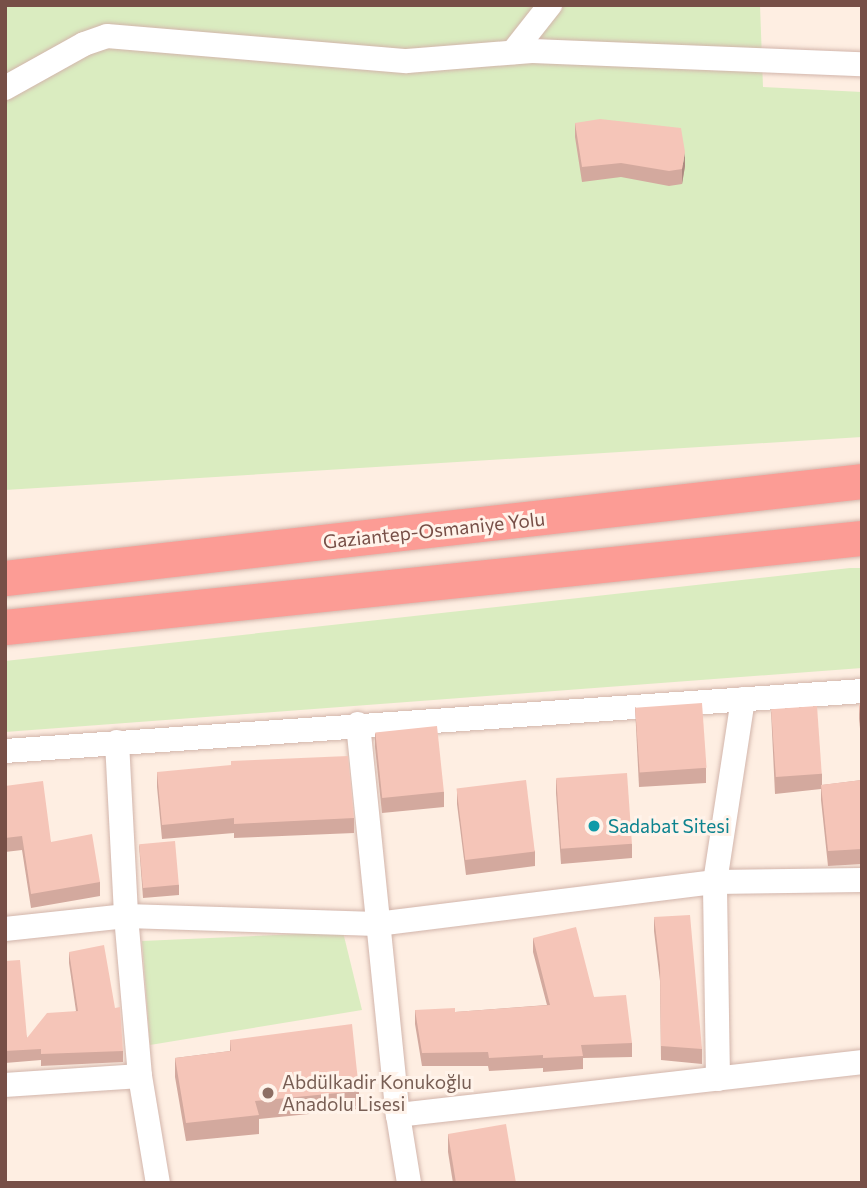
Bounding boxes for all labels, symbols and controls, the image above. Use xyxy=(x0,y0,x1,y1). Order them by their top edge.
street label: Gaziantep-Osmaniye Yolu xyxy=(322,507,546,553)
place label: Sadabat Sitesi xyxy=(608,815,730,837)
marker: Sadabat Sitesi xyxy=(586,818,602,834)
place label: Abdülkadir Konukoğlu Anadolu Lisesi xyxy=(282,1071,472,1115)
marker: Abdülkadir Konukoğlu Anadolu Lisesi xyxy=(260,1085,276,1101)

